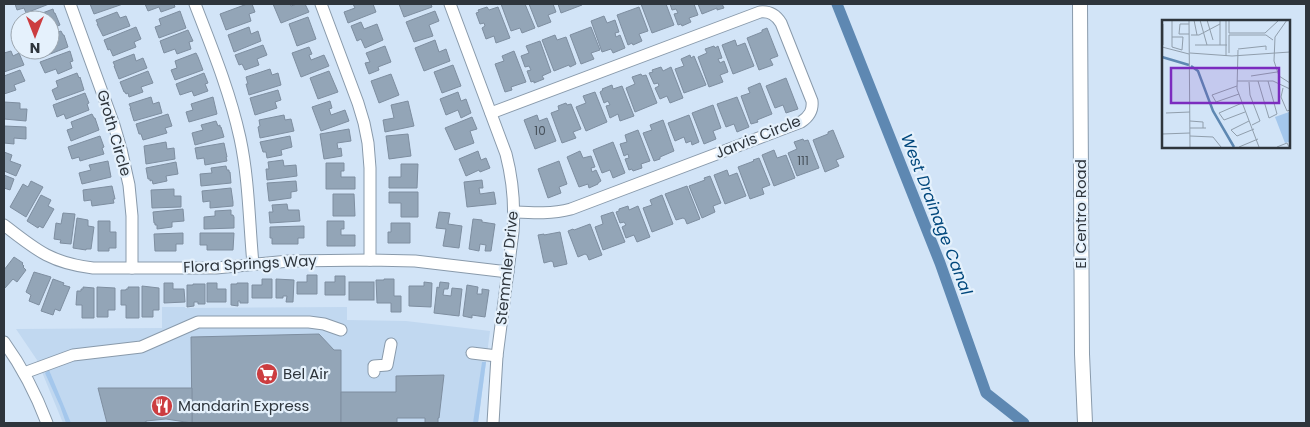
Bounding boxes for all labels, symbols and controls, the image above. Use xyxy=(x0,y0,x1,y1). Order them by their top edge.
north arrow xyxy=(10,10,60,60)
inset map xyxy=(1162,20,1290,148)
text: N xyxy=(30,38,40,58)
street label: Groth Circle xyxy=(92,87,137,178)
street label: Jarvis Circle xyxy=(712,110,804,163)
house number: 10 xyxy=(534,122,546,139)
water label: West Drainage Canal xyxy=(895,130,978,298)
house number: 111 xyxy=(797,152,809,169)
street label: El Centro Road xyxy=(1070,159,1091,269)
street label: Stemmler Drive xyxy=(490,210,523,326)
street label: Flora Springs Way xyxy=(183,249,318,277)
supermarket icon: Bel Air xyxy=(255,362,279,386)
place label: Bel Air xyxy=(283,363,329,384)
restaurant icon: Mandarin Express xyxy=(150,394,174,418)
place label: Mandarin Express xyxy=(178,395,310,416)

